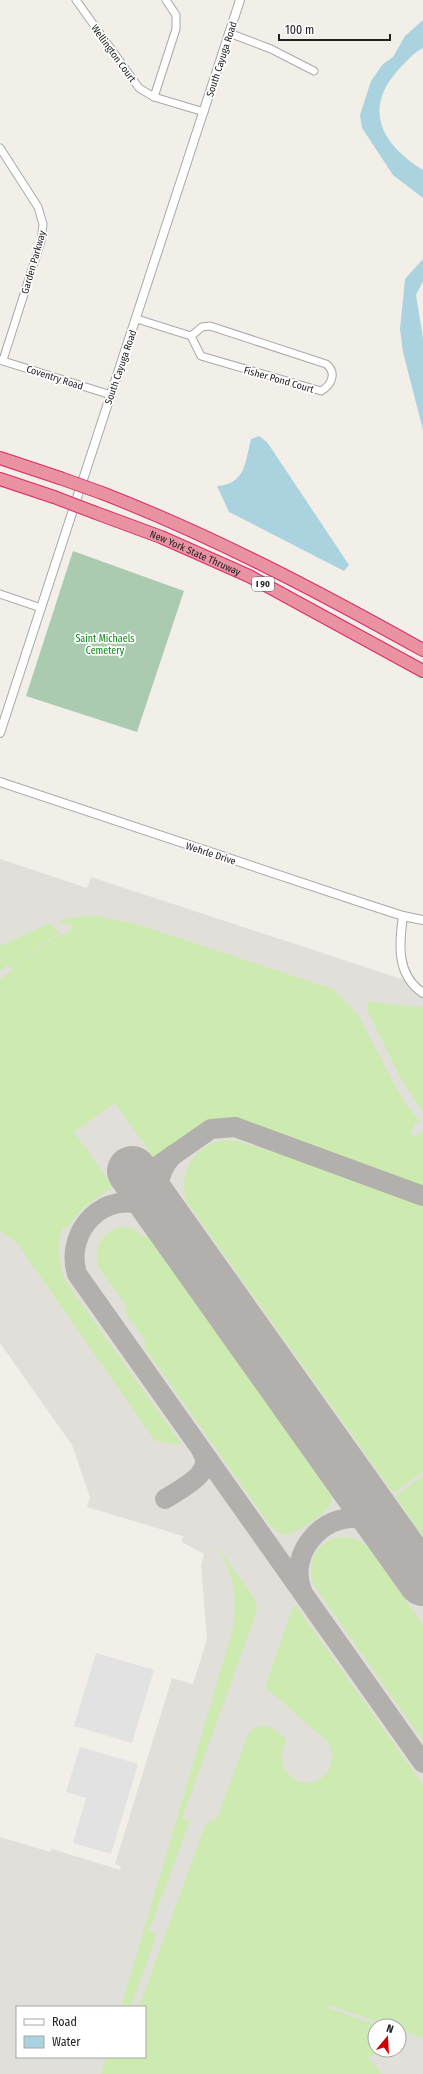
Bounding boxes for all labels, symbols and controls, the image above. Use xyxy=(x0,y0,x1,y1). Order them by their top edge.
scale bar xyxy=(279,16,390,42)
street label: South Cayuga Road xyxy=(204,20,240,98)
street label: Wellington Court xyxy=(88,22,139,85)
text: 100 m xyxy=(285,23,314,37)
street label: Garden Parkway xyxy=(19,229,49,295)
street label: South Cayuga Road xyxy=(103,328,139,406)
street label: Coventry Road xyxy=(25,363,85,393)
street label: Fisher Pond Court xyxy=(242,364,316,396)
street label: New York State Thruway xyxy=(148,528,243,579)
road number: I 90 xyxy=(252,577,274,591)
park label: Saint Michaels Cemetery xyxy=(75,633,135,657)
street label: Wehrle Drive xyxy=(184,840,237,868)
legend xyxy=(16,2006,146,2058)
text: Road xyxy=(52,2015,77,2029)
north arrow xyxy=(367,2018,407,2058)
text: N xyxy=(385,2022,395,2036)
text: Water xyxy=(52,2035,81,2049)

